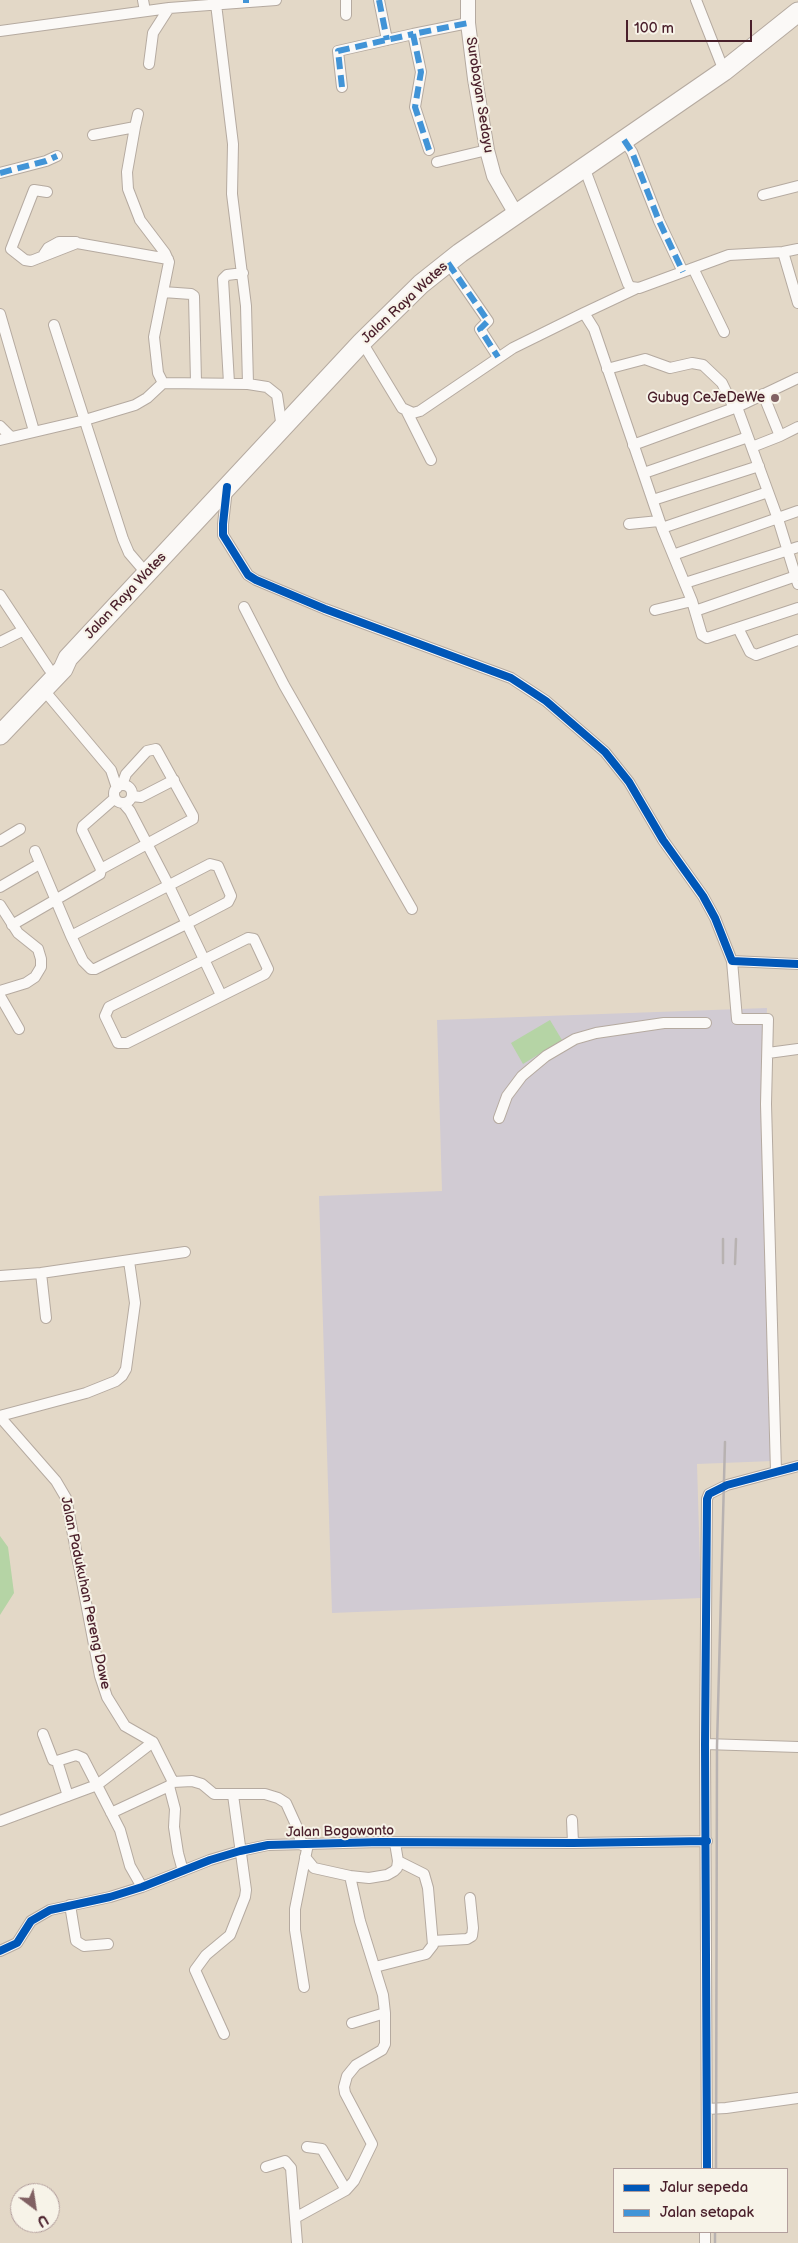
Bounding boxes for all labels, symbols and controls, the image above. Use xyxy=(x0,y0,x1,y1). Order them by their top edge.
scale bar xyxy=(628,10,754,42)
text: 100 m xyxy=(634,19,674,38)
street label: Surobayan Sedayu xyxy=(462,36,496,154)
street label: Jalan Raya Wates xyxy=(358,259,452,347)
place label: Gubug CeJeDeWe xyxy=(647,390,765,406)
marker: Gubug CeJeDeWe xyxy=(769,392,781,404)
street label: Jalan Raya Wates xyxy=(82,549,170,643)
street label: Jalan Padukuhan Pereng Dawe xyxy=(56,1495,114,1691)
street label: Jalan Bogowonto xyxy=(286,1823,394,1841)
legend xyxy=(613,2168,788,2233)
text: Jalur sepeda xyxy=(660,2178,748,2197)
north arrow xyxy=(10,2183,60,2233)
text: Jalan setapak xyxy=(660,2203,754,2222)
text: U xyxy=(34,2211,51,2230)

